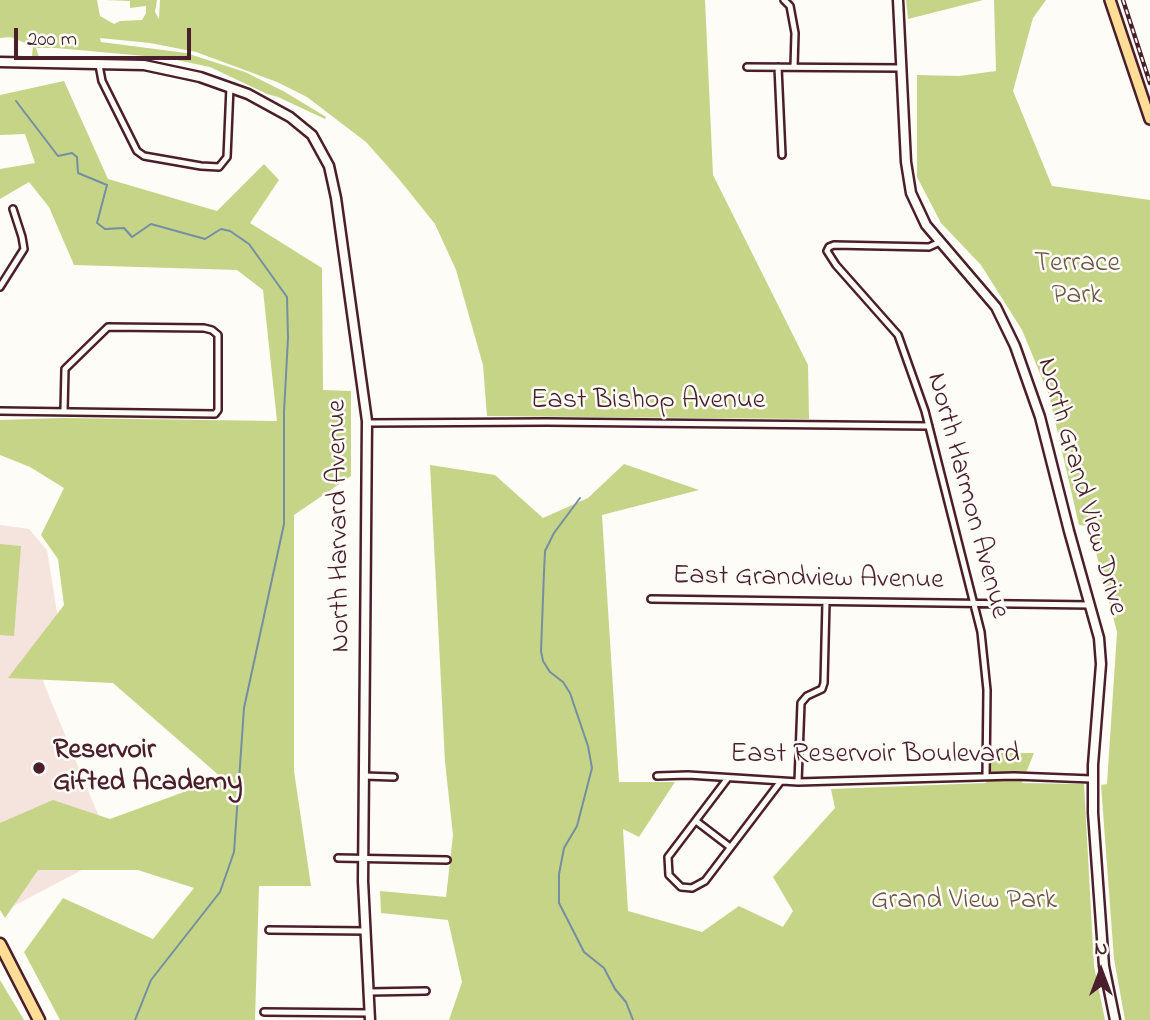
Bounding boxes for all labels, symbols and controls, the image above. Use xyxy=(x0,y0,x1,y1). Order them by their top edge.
scale bar xyxy=(18,14,194,58)
text: 200 m xyxy=(27,25,77,55)
park label: Terrace Park xyxy=(1034,248,1120,314)
street label: North Grand View Drive xyxy=(1027,355,1133,619)
street label: North Harmon Avenue xyxy=(917,370,1015,622)
street label: East Bishop Avenue xyxy=(531,385,765,419)
street label: North Harvard Avenue xyxy=(322,399,360,653)
street label: East Grandview Avenue xyxy=(672,561,944,599)
place label: Reservoir Gifted Academy xyxy=(53,735,243,801)
street label: East Reservoir Boulevard xyxy=(730,739,1020,773)
marker: Reservoir Gifted Academy xyxy=(31,760,47,776)
park label: Grand View Park xyxy=(871,885,1057,919)
north arrow xyxy=(1066,936,1136,1006)
text: N xyxy=(1095,936,1107,963)

